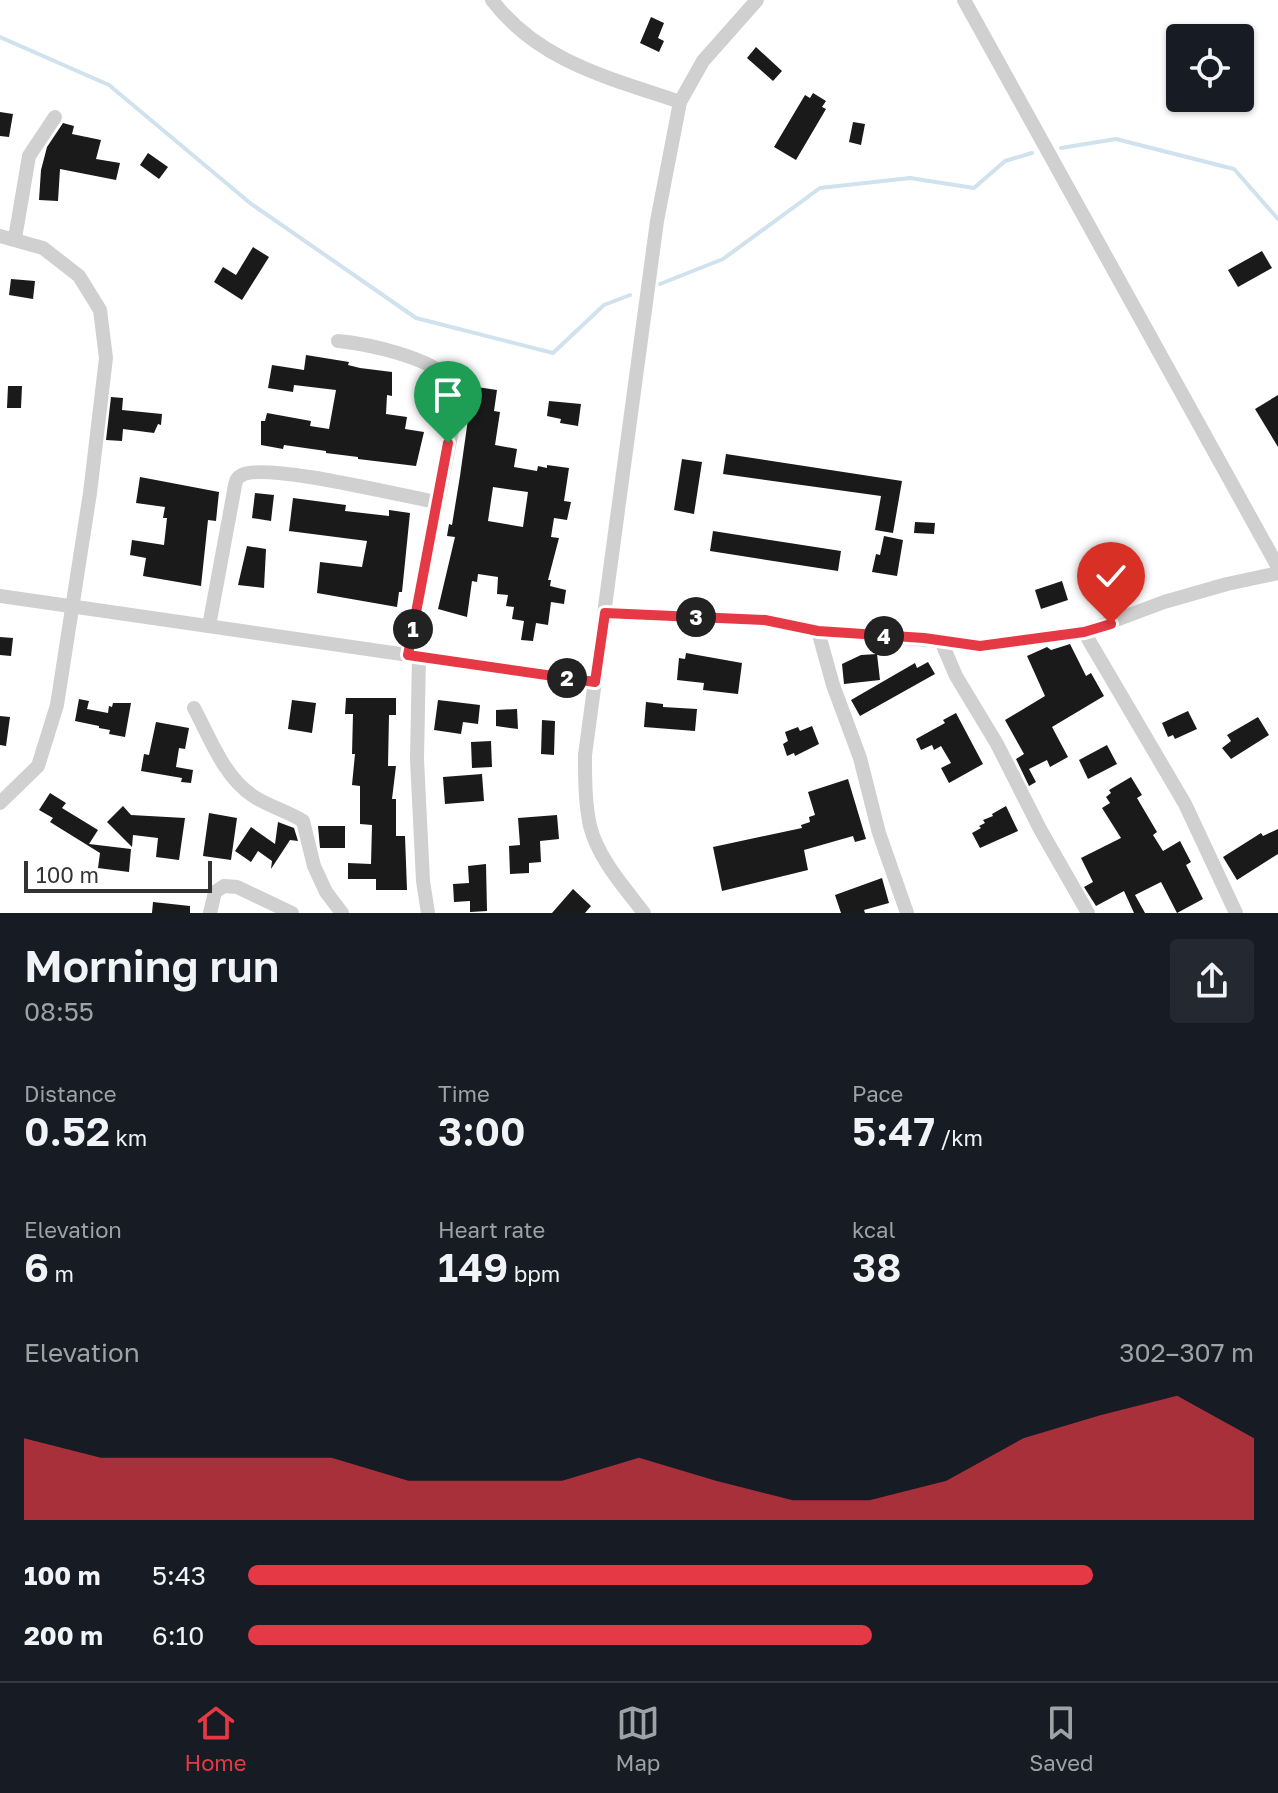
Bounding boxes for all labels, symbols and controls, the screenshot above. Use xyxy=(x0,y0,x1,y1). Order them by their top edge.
map controls xyxy=(1166,24,1254,112)
button: locate xyxy=(1166,24,1254,112)
pin xyxy=(414,361,482,443)
icon: arrive xyxy=(426,373,470,417)
pin xyxy=(1077,542,1145,624)
icon: check xyxy=(1089,554,1133,598)
pin: 3 xyxy=(676,597,716,637)
text: 3 xyxy=(689,603,703,630)
pin: 1 xyxy=(393,609,433,649)
text: 1 xyxy=(407,615,419,642)
pin: 4 xyxy=(864,616,904,656)
text: 4 xyxy=(877,622,891,649)
pin: 2 xyxy=(547,658,587,698)
text: 2 xyxy=(560,664,574,691)
scale bar xyxy=(24,857,212,893)
text: 100 m xyxy=(36,861,99,888)
text: Morning run xyxy=(24,939,279,992)
button: share xyxy=(1170,939,1254,1023)
text: 08:55 xyxy=(24,996,94,1027)
text: Distance xyxy=(24,1080,116,1107)
text: Time xyxy=(438,1080,490,1107)
text: Pace xyxy=(852,1080,903,1107)
text: 0.52 xyxy=(24,1107,110,1155)
text: 3:00 xyxy=(438,1107,526,1155)
text: 5:47 xyxy=(852,1107,935,1155)
text: km xyxy=(110,1124,147,1151)
text: /km xyxy=(935,1124,983,1151)
text: Elevation xyxy=(24,1216,122,1243)
text: Heart rate xyxy=(438,1216,545,1243)
text: kcal xyxy=(852,1216,895,1243)
text: 6 xyxy=(24,1243,49,1291)
text: 149 xyxy=(438,1243,508,1291)
text: 38 xyxy=(852,1243,901,1291)
text: m xyxy=(49,1260,74,1287)
text: bpm xyxy=(508,1260,560,1287)
text: Elevation xyxy=(24,1337,140,1368)
text: 302–307 m xyxy=(1119,1337,1254,1368)
text: 100 m xyxy=(24,1560,100,1591)
text: 5:43 xyxy=(152,1560,206,1591)
text: 200 m xyxy=(24,1620,103,1651)
text: 6:10 xyxy=(152,1620,204,1651)
tab: Home xyxy=(184,1701,247,1776)
tab: Map xyxy=(615,1701,660,1776)
tab: Saved xyxy=(1029,1701,1094,1776)

